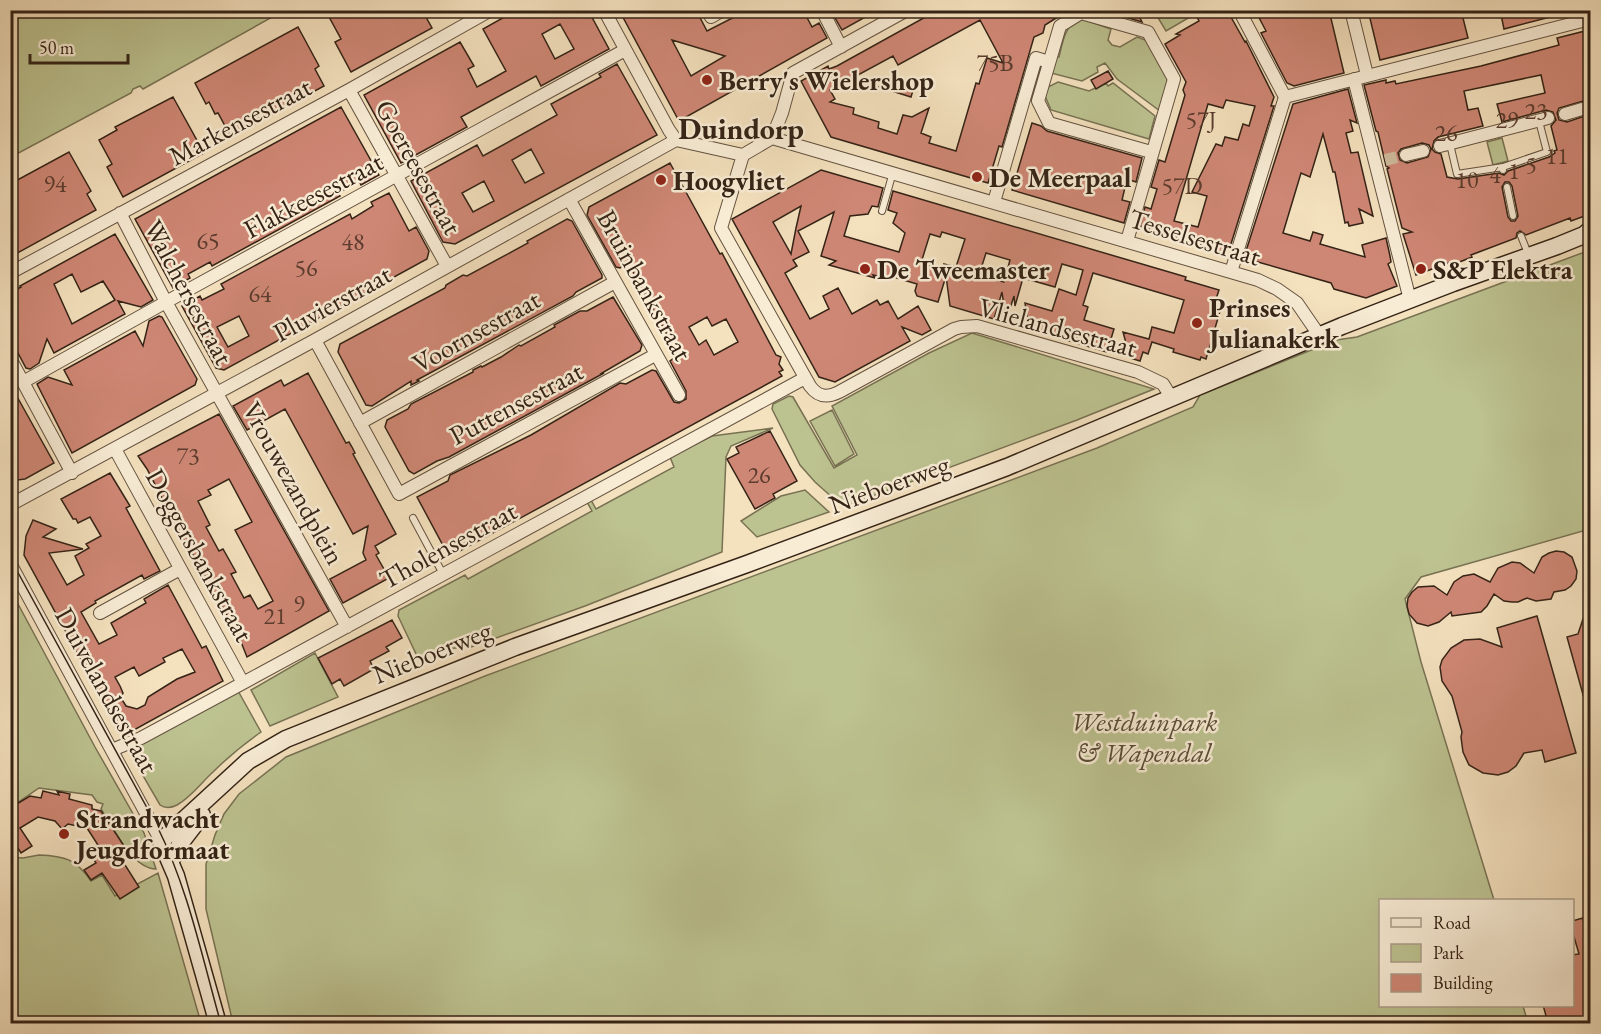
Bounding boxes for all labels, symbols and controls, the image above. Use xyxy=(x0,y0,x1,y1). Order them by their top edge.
scale bar xyxy=(30,27,128,65)
text: 50 m xyxy=(39,36,74,59)
house number: 75B xyxy=(976,47,1014,78)
place label: Berry's Wielershop xyxy=(719,63,934,98)
street label: Markensestraat xyxy=(163,69,318,173)
marker: Berry's Wielershop xyxy=(700,73,714,87)
street label: Goereesestraat xyxy=(368,93,471,241)
house number: 23 xyxy=(1524,95,1548,126)
house number: 57J xyxy=(1185,104,1217,135)
house number: 29 xyxy=(1495,104,1519,135)
district label: Duindorp xyxy=(678,109,804,148)
house number: 26 xyxy=(1434,117,1458,148)
house number: 11 xyxy=(1545,140,1569,171)
street label: Flakkeesestraat xyxy=(237,143,389,246)
house number: 5 xyxy=(1525,149,1537,180)
house number: 1 xyxy=(1508,155,1520,186)
house number: 4 xyxy=(1489,159,1501,190)
place label: De Meerpaal xyxy=(989,160,1132,195)
place label: Hoogvliet xyxy=(673,163,785,198)
house number: 10 xyxy=(1455,164,1479,195)
house number: 94 xyxy=(43,168,67,199)
marker: De Meerpaal xyxy=(970,170,984,184)
house number: 57D xyxy=(1161,170,1203,201)
marker: Hoogvliet xyxy=(654,173,668,187)
street label: Tesselsestraat xyxy=(1125,200,1266,274)
street label: Bruinbankstraat xyxy=(589,203,701,367)
street label: Walchersestraat xyxy=(136,213,242,371)
house number: 65 xyxy=(196,225,220,256)
house number: 48 xyxy=(341,226,365,257)
house number: 56 xyxy=(294,252,318,283)
place label: De Tweemaster xyxy=(877,252,1050,287)
place label: S&P Elektra xyxy=(1433,252,1573,287)
street label: Pluvierstraat xyxy=(267,256,398,350)
marker: De Tweemaster xyxy=(858,262,872,276)
marker: S&P Elektra xyxy=(1414,262,1428,276)
house number: 64 xyxy=(248,278,272,309)
street label: Voornsestraat xyxy=(406,281,547,380)
street label: Vlielandsestraat xyxy=(975,289,1141,365)
place label: Prinses Julianakerk xyxy=(1206,290,1340,356)
marker: Prinses Julianakerk xyxy=(1190,316,1204,330)
street label: Puttensestraat xyxy=(443,353,589,453)
street label: Vrouwezandplein xyxy=(235,395,353,571)
house number: 73 xyxy=(176,440,200,471)
street label: Nieboerweg xyxy=(824,446,954,522)
house number: 26 xyxy=(747,459,771,490)
street label: Doggersbankstraat xyxy=(138,462,262,648)
street label: Tholensestraat xyxy=(373,493,523,597)
house number: 9 xyxy=(293,588,305,619)
house number: 21 xyxy=(263,600,287,631)
street label: Duivelandsestraat xyxy=(47,601,167,779)
street label: Nieboerweg xyxy=(367,612,497,692)
park label: Westduinpark & Wapendal xyxy=(1071,704,1217,770)
place label: Strandwacht Jeugdformaat xyxy=(73,801,229,867)
marker: Strandwacht Jeugdformaat xyxy=(57,827,71,841)
legend xyxy=(1379,899,1574,1007)
text: Road xyxy=(1433,911,1472,934)
text: Park xyxy=(1433,941,1464,964)
text: Building xyxy=(1433,971,1493,994)

